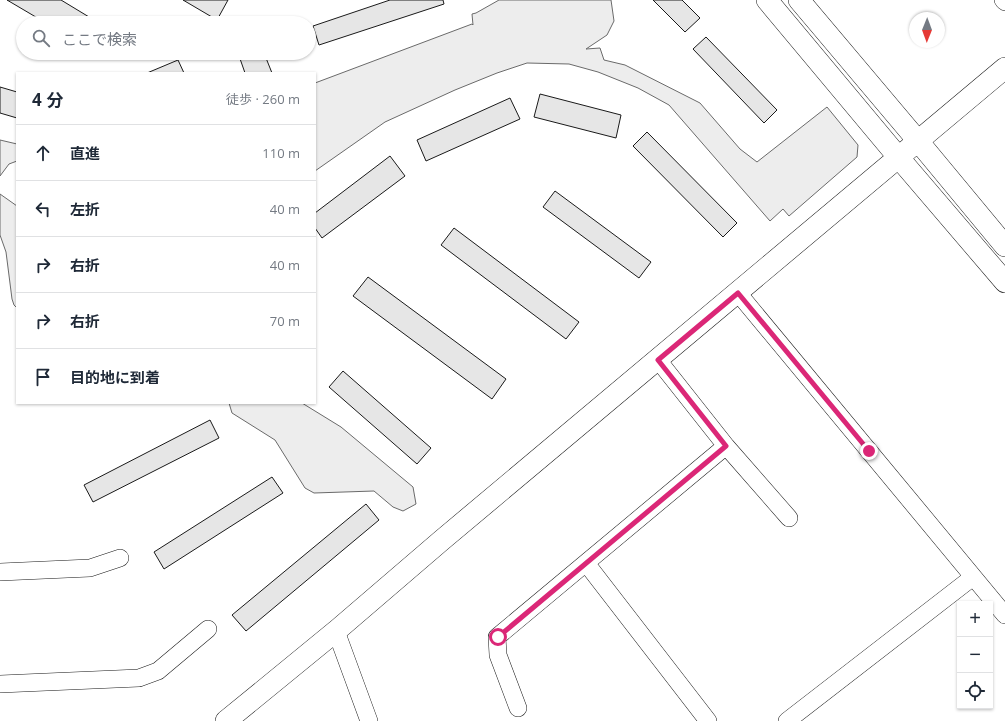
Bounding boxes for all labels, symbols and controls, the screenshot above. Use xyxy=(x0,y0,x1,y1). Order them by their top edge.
north arrow xyxy=(909,12,945,48)
search box xyxy=(16,16,316,60)
icon: search xyxy=(30,27,52,49)
text: ここで検索 xyxy=(62,29,137,49)
text: 4 分 xyxy=(32,88,63,111)
text: 徒歩 · 260 m xyxy=(226,90,300,108)
icon: ahead xyxy=(32,142,54,164)
text: 直進 xyxy=(70,143,100,163)
text: 110 m xyxy=(262,144,300,162)
icon: left xyxy=(32,198,54,220)
text: 左折 xyxy=(70,199,100,219)
text: 40 m xyxy=(270,200,300,218)
icon: right xyxy=(32,254,54,276)
text: 右折 xyxy=(70,255,100,275)
text: 40 m xyxy=(270,256,300,274)
icon: right xyxy=(32,310,54,332)
text: 右折 xyxy=(70,311,100,331)
text: 70 m xyxy=(270,312,300,330)
icon: arrive xyxy=(32,366,54,388)
text: 目的地に到着 xyxy=(70,367,160,387)
route end xyxy=(860,442,878,460)
map controls xyxy=(957,601,993,709)
button: + xyxy=(957,601,993,637)
route start xyxy=(489,628,507,646)
button: − xyxy=(957,637,993,673)
button: locate xyxy=(957,673,993,709)

